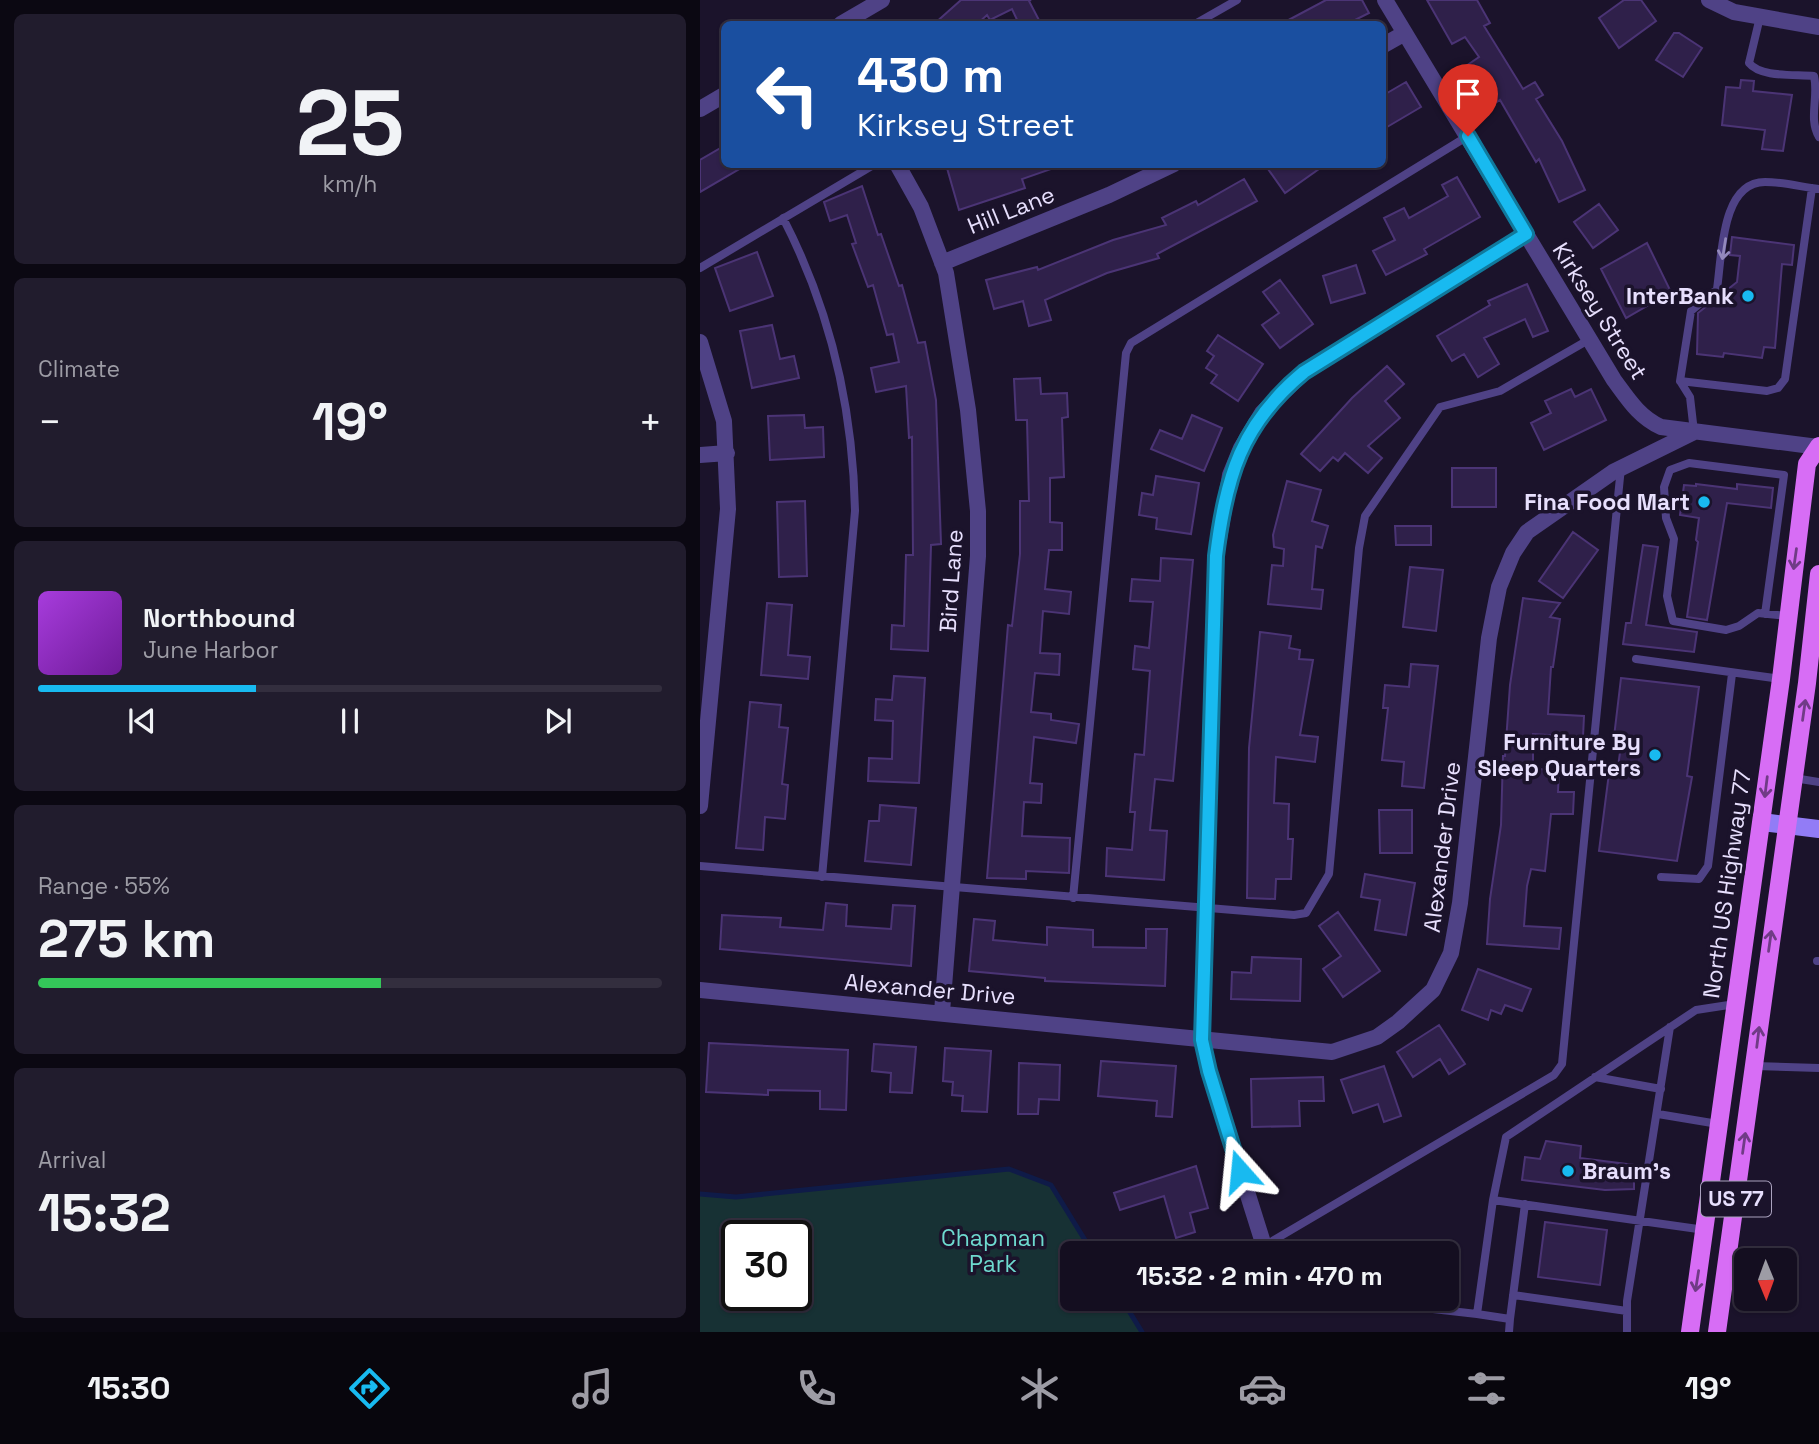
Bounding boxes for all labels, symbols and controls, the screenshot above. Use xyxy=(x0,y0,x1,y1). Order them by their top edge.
text: 430 m xyxy=(857,44,1004,106)
icon: left xyxy=(742,49,833,140)
pin xyxy=(1438,64,1498,136)
text: 25 xyxy=(296,65,404,182)
icon: arrive xyxy=(1449,75,1487,113)
text: Kirksey Street xyxy=(857,105,1075,145)
text: km/h xyxy=(323,169,377,199)
street label: Hill Lane xyxy=(963,179,1059,241)
street label: Kirksey Street xyxy=(1546,237,1654,385)
one-way arrow xyxy=(1717,237,1730,260)
place label: InterBank xyxy=(1626,281,1734,311)
marker: InterBank xyxy=(1740,288,1756,304)
text: Climate xyxy=(38,354,120,384)
text: 19° xyxy=(312,389,388,455)
text: − xyxy=(38,398,62,446)
text: + xyxy=(638,398,662,446)
place label: Fina Food Mart xyxy=(1524,487,1690,517)
marker: Fina Food Mart xyxy=(1696,494,1712,510)
street label: Bird Lane xyxy=(932,528,970,634)
one-way arrow xyxy=(1789,547,1802,570)
text: Northbound xyxy=(143,601,296,635)
text: June Harbor xyxy=(143,635,278,665)
one-way arrow xyxy=(1797,699,1810,722)
icon: previous xyxy=(123,702,161,740)
icon: pause xyxy=(331,702,369,740)
icon: next xyxy=(539,702,577,740)
place label: Furniture By Sleep Quarters xyxy=(1478,727,1641,783)
marker: Furniture By Sleep Quarters xyxy=(1647,747,1663,763)
street label: Alexander Drive xyxy=(1417,760,1467,934)
street label: North US Highway 77 xyxy=(1696,768,1758,1000)
one-way arrow xyxy=(1759,775,1772,798)
text: Range · 55% xyxy=(38,871,170,901)
text: 275 km xyxy=(38,906,215,972)
one-way arrow xyxy=(1764,930,1777,952)
street label: Alexander Drive xyxy=(843,967,1017,1011)
one-way arrow xyxy=(1752,1026,1765,1049)
one-way arrow xyxy=(1737,1132,1750,1155)
position arrow xyxy=(1203,1134,1277,1208)
text: Arrival xyxy=(38,1145,106,1175)
place label: Braum's xyxy=(1582,1156,1671,1186)
marker: Braum's xyxy=(1560,1163,1576,1179)
text: 15:32 xyxy=(38,1180,171,1246)
road number: US 77 xyxy=(1701,1182,1771,1216)
speed limit sign: 30 xyxy=(721,1220,812,1311)
park label: Chapman Park xyxy=(941,1223,1045,1279)
north arrow xyxy=(1734,1248,1797,1311)
map controls xyxy=(1734,1248,1797,1311)
text: 15:32 · 2 min · 470 m xyxy=(1136,1259,1383,1293)
one-way arrow xyxy=(1690,1269,1703,1292)
icon: directions xyxy=(345,1364,394,1413)
icon: music xyxy=(568,1364,617,1413)
icon: phone xyxy=(792,1364,841,1413)
icon: climate xyxy=(1015,1364,1064,1413)
icon: car xyxy=(1238,1364,1287,1413)
icon: filters xyxy=(1462,1364,1511,1413)
text: 15:30 xyxy=(87,1368,171,1408)
text: 19° xyxy=(1685,1368,1732,1408)

